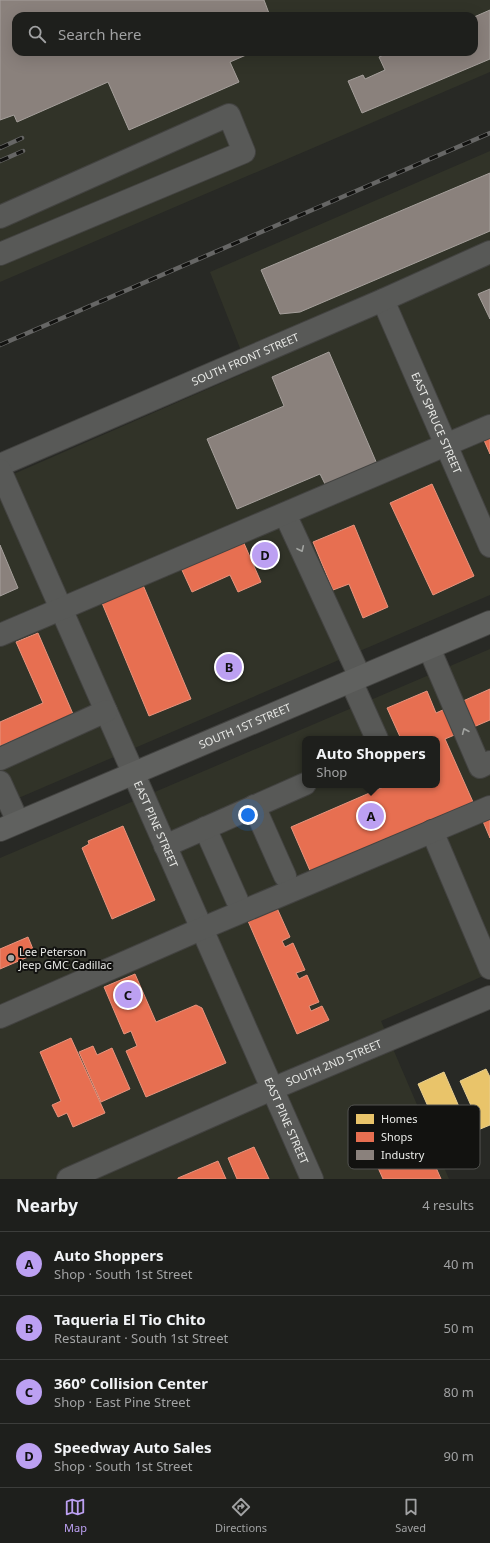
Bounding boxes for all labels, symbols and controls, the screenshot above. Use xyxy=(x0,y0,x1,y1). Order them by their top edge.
search box xyxy=(12,12,478,56)
icon: search xyxy=(26,23,48,45)
text: Search here xyxy=(58,24,141,44)
street label: SOUTH FRONT STREET xyxy=(189,329,301,389)
street label: EAST SPRUCE STREET xyxy=(408,370,466,476)
pin: D xyxy=(252,540,278,570)
one-way arrow xyxy=(296,545,304,553)
pin: B xyxy=(216,652,242,682)
street label: SOUTH 1ST STREET xyxy=(196,699,293,752)
one-way arrow xyxy=(462,727,470,735)
popup xyxy=(302,736,440,788)
text: Auto Shoppers xyxy=(316,743,426,763)
text: Shop xyxy=(316,763,347,781)
street label: EAST PINE STREET xyxy=(131,778,182,870)
pin: A xyxy=(358,801,384,831)
your location xyxy=(238,805,258,825)
place label: Lee Peterson Jeep GMC Cadillac xyxy=(18,944,112,972)
marker: Lee Peterson Jeep GMC Cadillac xyxy=(6,953,16,963)
pin: C xyxy=(115,980,141,1010)
street label: SOUTH 2ND STREET xyxy=(283,1036,384,1089)
street label: EAST PINE STREET xyxy=(261,1075,313,1166)
legend xyxy=(348,1105,480,1169)
text: Homes xyxy=(381,1111,418,1126)
text: Shops xyxy=(381,1129,413,1144)
text: Industry xyxy=(381,1147,425,1162)
text: Nearby xyxy=(16,1194,78,1217)
text: 4 results xyxy=(422,1196,474,1214)
text: Auto Shoppers xyxy=(54,1245,163,1265)
text: A xyxy=(25,1255,34,1273)
text: 40 m xyxy=(444,1255,474,1273)
text: Shop · South 1st Street xyxy=(54,1265,192,1283)
text: Taqueria El Tio Chito xyxy=(54,1309,206,1329)
text: B xyxy=(25,1319,33,1337)
text: 50 m xyxy=(444,1319,474,1337)
text: Restaurant · South 1st Street xyxy=(54,1329,228,1347)
text: 360° Collision Center xyxy=(54,1373,208,1393)
text: C xyxy=(25,1383,33,1401)
text: 80 m xyxy=(444,1383,474,1401)
text: Shop · East Pine Street xyxy=(54,1393,190,1411)
text: Speedway Auto Sales xyxy=(54,1437,212,1457)
text: D xyxy=(24,1447,34,1465)
text: 90 m xyxy=(444,1447,474,1465)
text: Shop · South 1st Street xyxy=(54,1457,192,1475)
tab: Map xyxy=(64,1496,87,1535)
tab: Directions xyxy=(215,1496,267,1535)
tab: Saved xyxy=(395,1496,426,1535)

